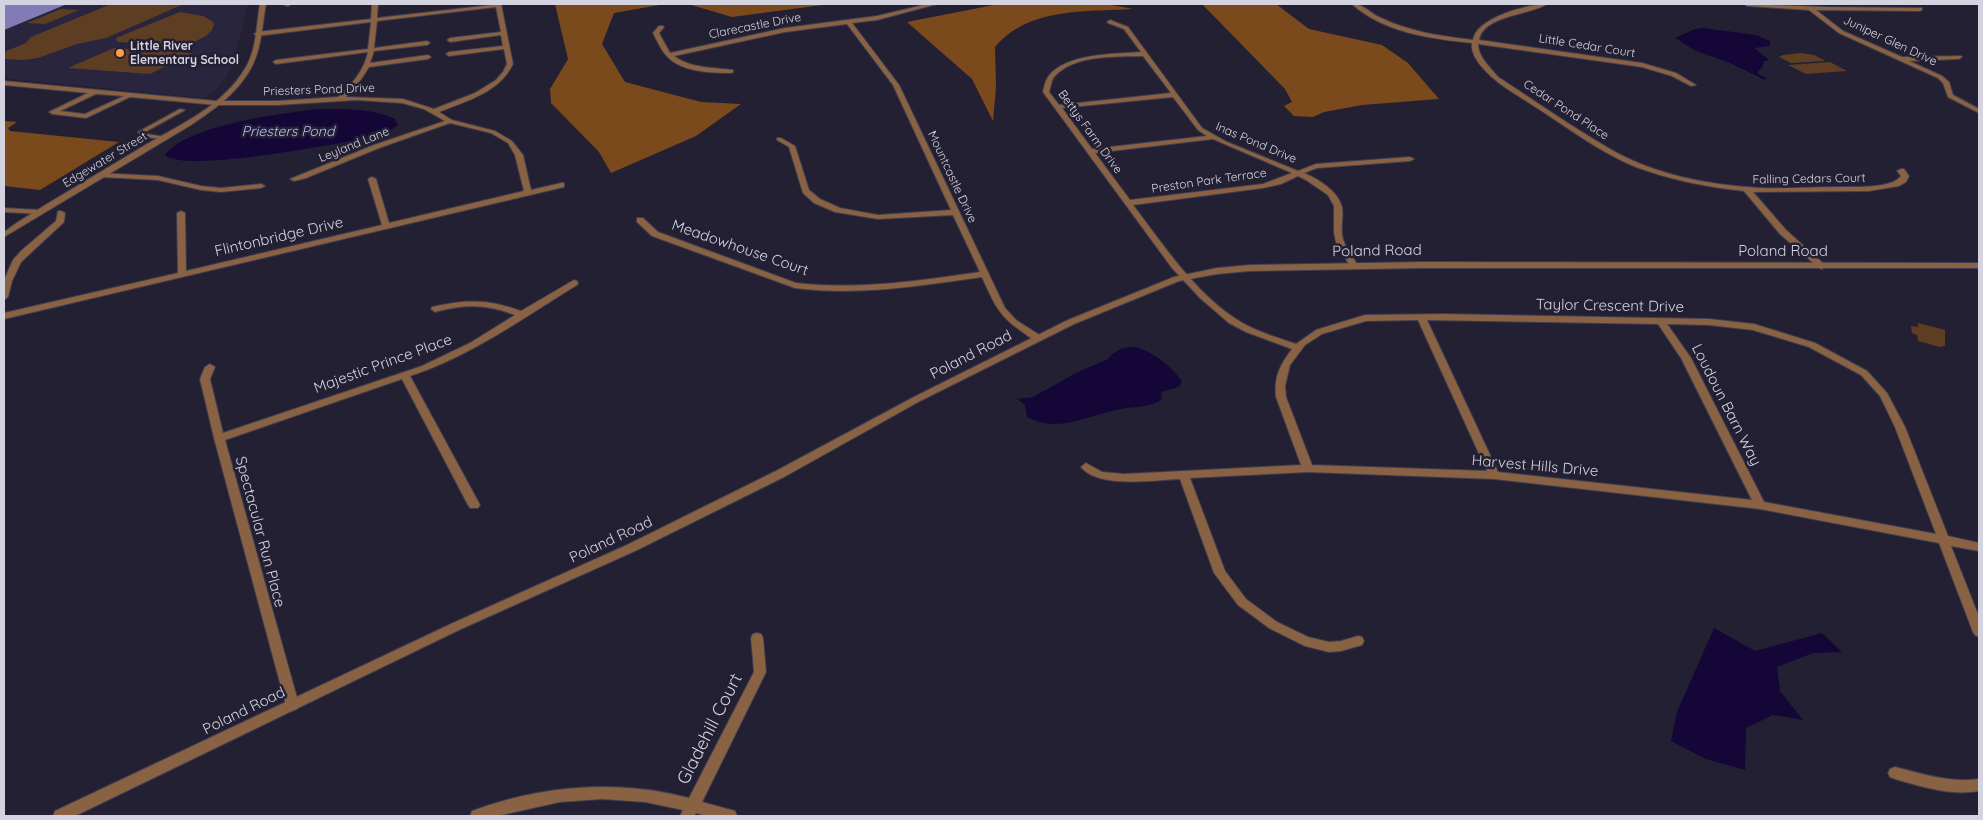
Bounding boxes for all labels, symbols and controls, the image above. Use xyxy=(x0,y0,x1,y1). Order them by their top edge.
street label: Clarecastle Drive xyxy=(708,10,802,42)
street label: Juniper Glen Drive xyxy=(1841,13,1939,69)
street label: Little Cedar Court xyxy=(1538,31,1636,61)
place label: Little River Elementary School xyxy=(130,39,239,67)
marker: Little River Elementary School xyxy=(114,47,126,59)
street label: Cedar Pond Place xyxy=(1521,77,1611,143)
street label: Priesters Pond Drive xyxy=(263,81,375,99)
street label: Bettys Farm Drive xyxy=(1055,87,1125,177)
street label: Inas Pond Drive xyxy=(1213,119,1299,167)
water label: Priesters Pond xyxy=(242,124,334,140)
street label: Leyland Lane xyxy=(317,124,391,166)
street label: Edgewater Street xyxy=(60,129,150,191)
street label: Mountcastle Drive xyxy=(924,129,980,225)
street label: Preston Park Terrace xyxy=(1151,166,1267,196)
street label: Falling Cedars Court xyxy=(1752,171,1866,187)
street label: Flintonbridge Drive xyxy=(213,213,345,261)
street label: Meadowhouse Court xyxy=(669,216,811,280)
street label: Poland Road xyxy=(1332,241,1422,261)
street label: Poland Road xyxy=(1738,242,1828,260)
street label: Taylor Crescent Drive xyxy=(1536,296,1684,316)
street label: Poland Road xyxy=(927,327,1015,383)
street label: Majestic Prince Place xyxy=(311,331,455,397)
street label: Loudoun Barn Way xyxy=(1687,341,1765,469)
street label: Harvest Hills Drive xyxy=(1471,451,1599,481)
street label: Spectacular Run Place xyxy=(231,455,289,609)
street label: Poland Road xyxy=(567,513,655,567)
street label: Gladehill Court xyxy=(673,670,747,788)
street label: Poland Road xyxy=(200,683,288,739)

